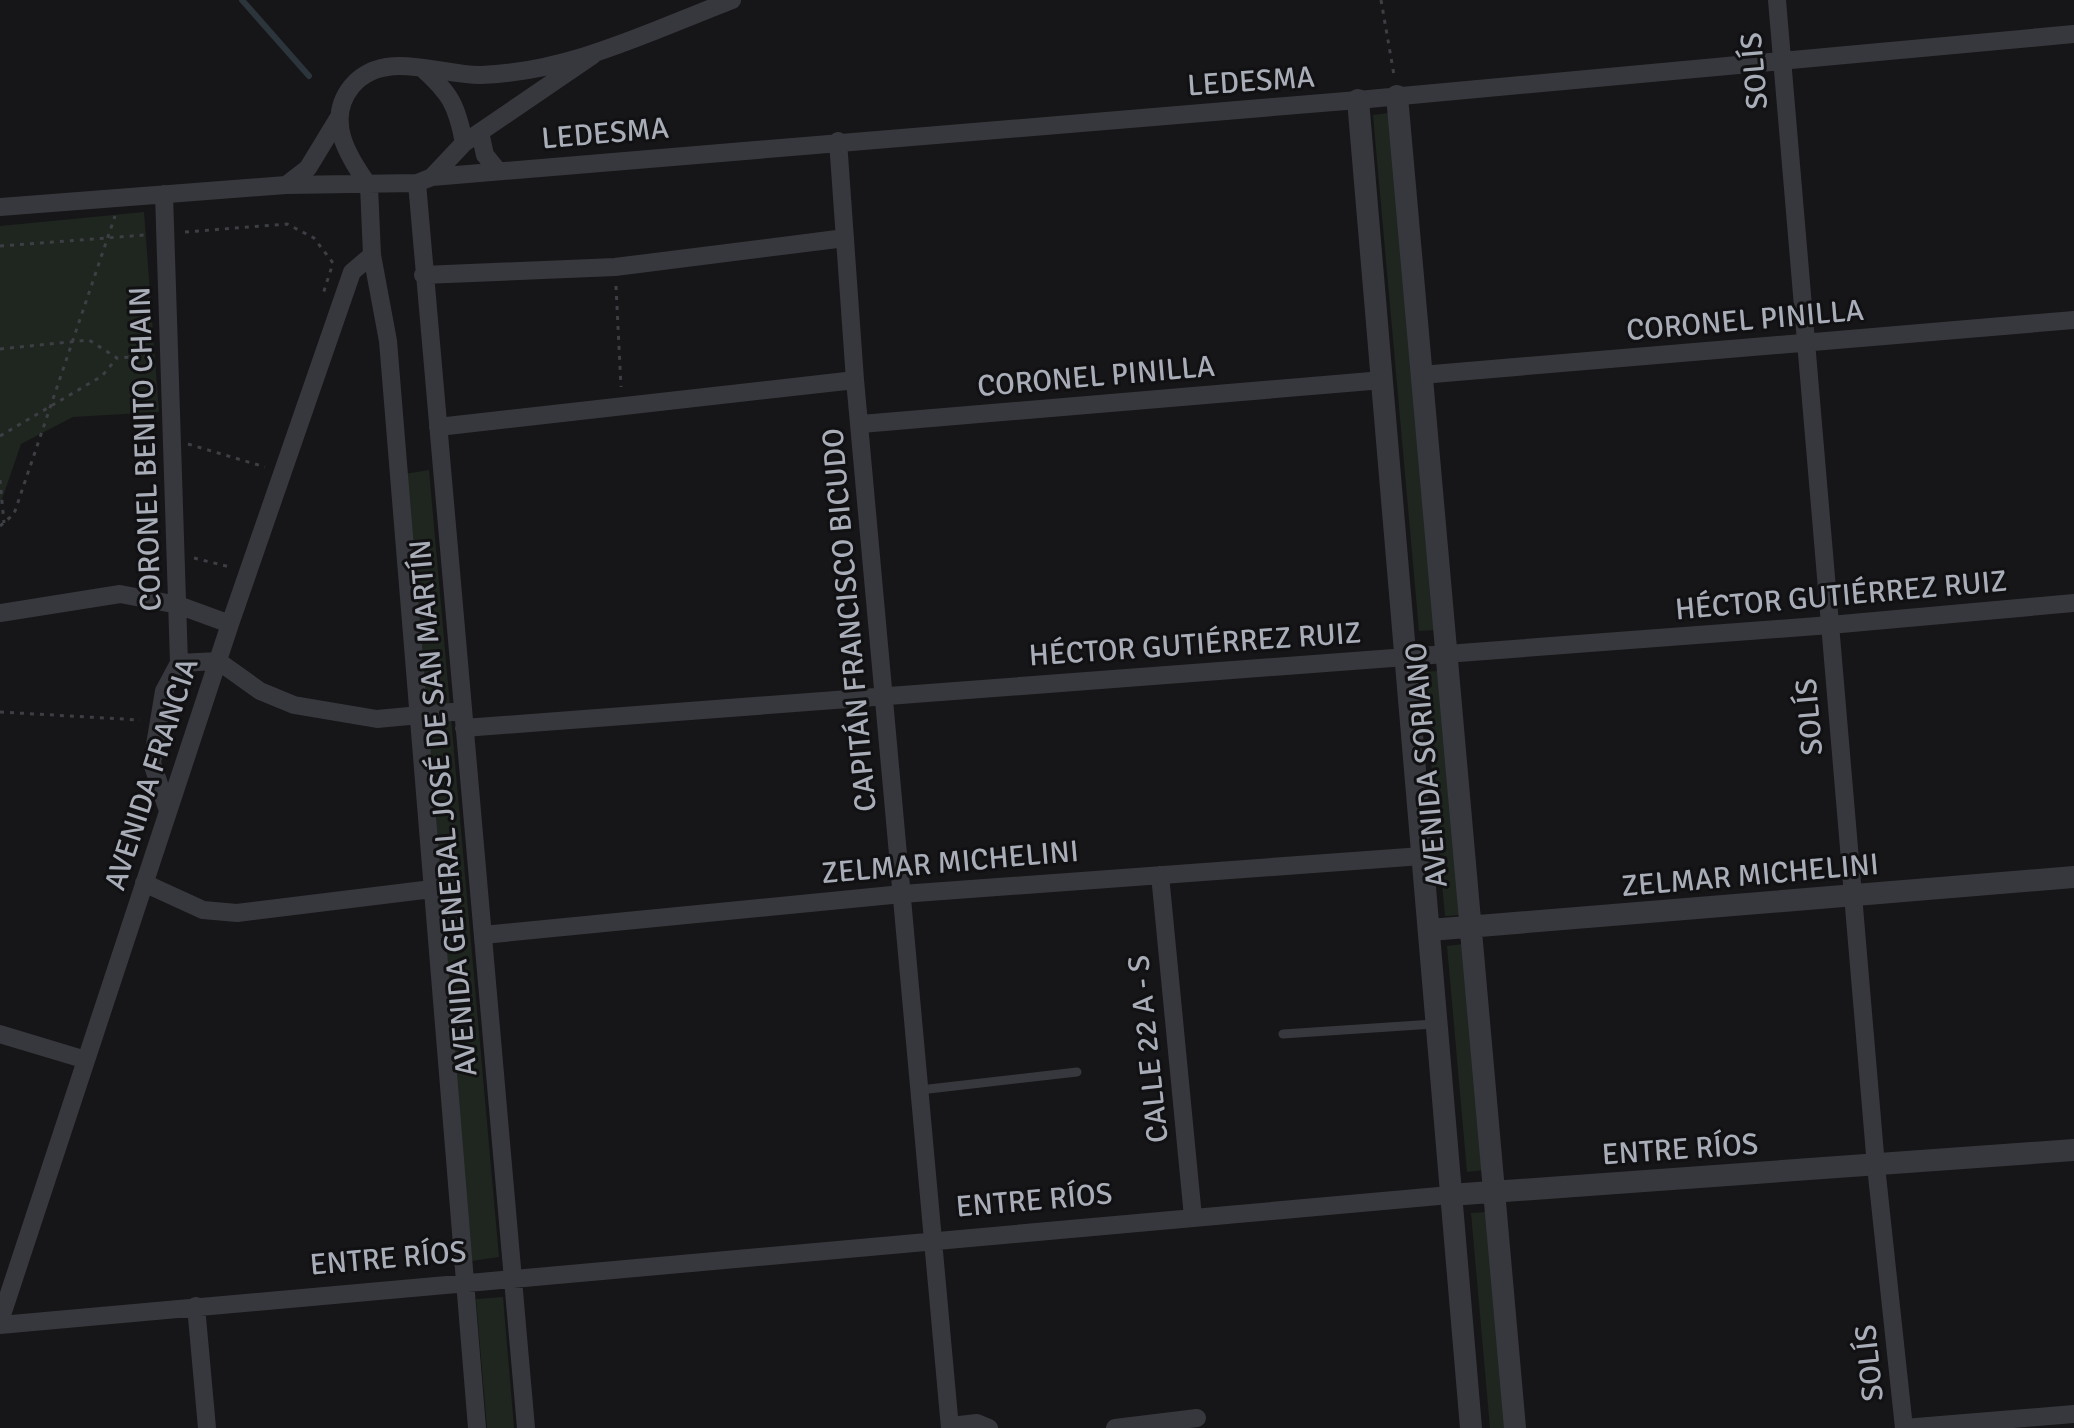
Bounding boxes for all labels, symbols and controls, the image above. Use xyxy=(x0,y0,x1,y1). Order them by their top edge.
street label: SOLÍS xyxy=(1733,31,1776,111)
street label: LEDESMA xyxy=(1186,59,1316,104)
street label: LEDESMA xyxy=(540,110,670,157)
street label: CORONEL BENITO CHAIN xyxy=(121,286,170,612)
street label: CORONEL PINILLA xyxy=(1625,292,1865,349)
street label: CORONEL PINILLA xyxy=(976,348,1216,405)
street label: CAPITÁN FRANCISCO BICUDO xyxy=(814,427,885,813)
street label: AVENIDA GENERAL JOSÉ DE SAN MARTÍN xyxy=(402,538,485,1078)
street label: HÉCTOR GUTIÉRREZ RUIZ xyxy=(1674,563,2009,628)
street label: HÉCTOR GUTIÉRREZ RUIZ xyxy=(1028,614,1362,675)
street label: AVENIDA SORIANO xyxy=(1397,641,1456,889)
street label: AVENIDA FRANCIA xyxy=(97,653,206,895)
street label: SOLÍS xyxy=(1788,677,1831,757)
street label: ZELMAR MICHELINI xyxy=(820,833,1080,892)
street label: ZELMAR MICHELINI xyxy=(1620,846,1880,905)
street label: CALLE 22 A - S xyxy=(1120,953,1177,1145)
street label: ENTRE RÍOS xyxy=(1600,1126,1760,1173)
street label: ENTRE RÍOS xyxy=(954,1175,1114,1226)
street label: ENTRE RÍOS xyxy=(308,1233,468,1284)
street label: SOLÍS xyxy=(1847,1323,1892,1403)

